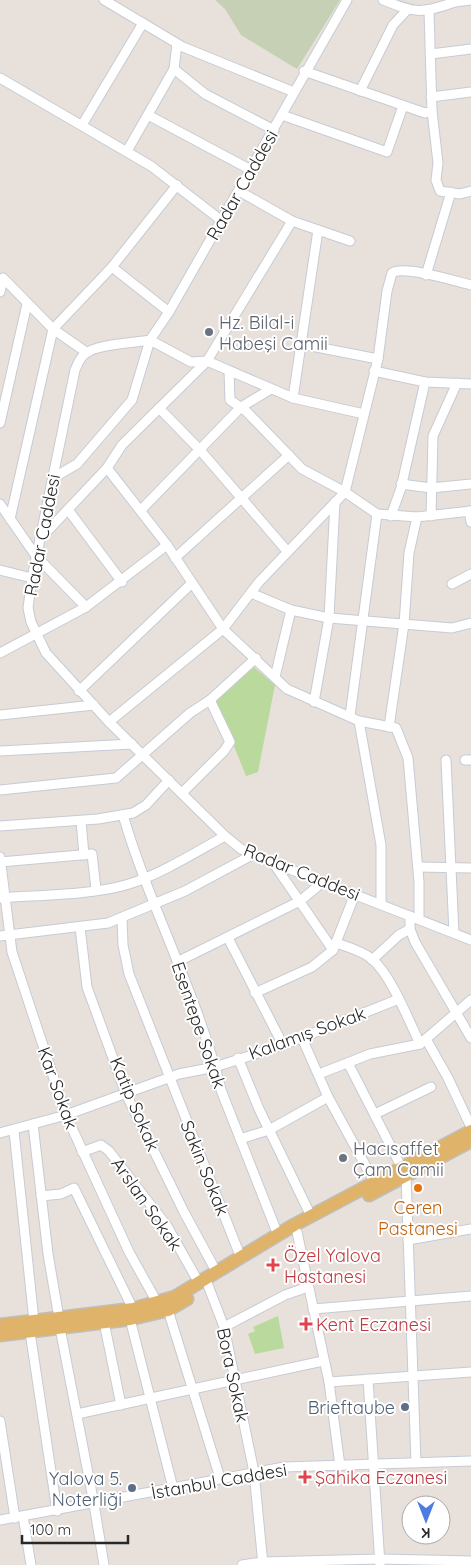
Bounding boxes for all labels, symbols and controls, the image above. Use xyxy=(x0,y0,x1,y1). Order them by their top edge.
street label: Radar Caddesi xyxy=(201,126,283,244)
place label: Hz. Bilal-i Habeşi Camii xyxy=(219,311,328,355)
marker: Hz. Bilal-i Habeşi Camii xyxy=(203,326,215,338)
street label: Radar Caddesi xyxy=(19,472,65,598)
street label: Radar Caddesi xyxy=(240,838,364,906)
street label: Esentepe Sokak xyxy=(167,959,231,1091)
street label: Kalamış Sokak xyxy=(245,1001,369,1065)
street label: Kar Sokak xyxy=(32,1044,84,1132)
street label: Katip Sokak xyxy=(105,1054,165,1154)
street label: Sakin Sokak xyxy=(175,1117,235,1219)
place label: Hacısaffet Çam Camii xyxy=(353,1137,444,1181)
marker: Hacısaffet Çam Camii xyxy=(337,1152,349,1164)
street label: Arslan Sokak xyxy=(106,1153,188,1255)
marker: Ceren Pastanesi xyxy=(412,1182,424,1194)
place label: Ceren Pastanesi xyxy=(378,1196,458,1240)
place label: Özel Yalova Hastanesi xyxy=(284,1244,381,1288)
marker: Özel Yalova Hastanesi xyxy=(266,1258,280,1272)
place label: Kent Eczanesi xyxy=(316,1313,431,1336)
marker: Kent Eczanesi xyxy=(300,1318,312,1330)
street label: Bora Sokak xyxy=(212,1326,254,1424)
place label: Brieftaube xyxy=(308,1396,395,1419)
marker: Brieftaube xyxy=(399,1401,411,1413)
street label: İstanbul Caddesi xyxy=(149,1458,289,1504)
place label: Şahika Eczanesi xyxy=(315,1466,447,1489)
place label: Yalova 5. Noterliği xyxy=(49,1467,122,1511)
marker: Şahika Eczanesi xyxy=(299,1471,311,1483)
marker: Yalova 5. Noterliği xyxy=(126,1482,138,1494)
north arrow xyxy=(401,1495,451,1545)
scale bar xyxy=(22,1512,129,1544)
text: 100 m xyxy=(30,1520,71,1539)
text: K xyxy=(421,1524,431,1542)

